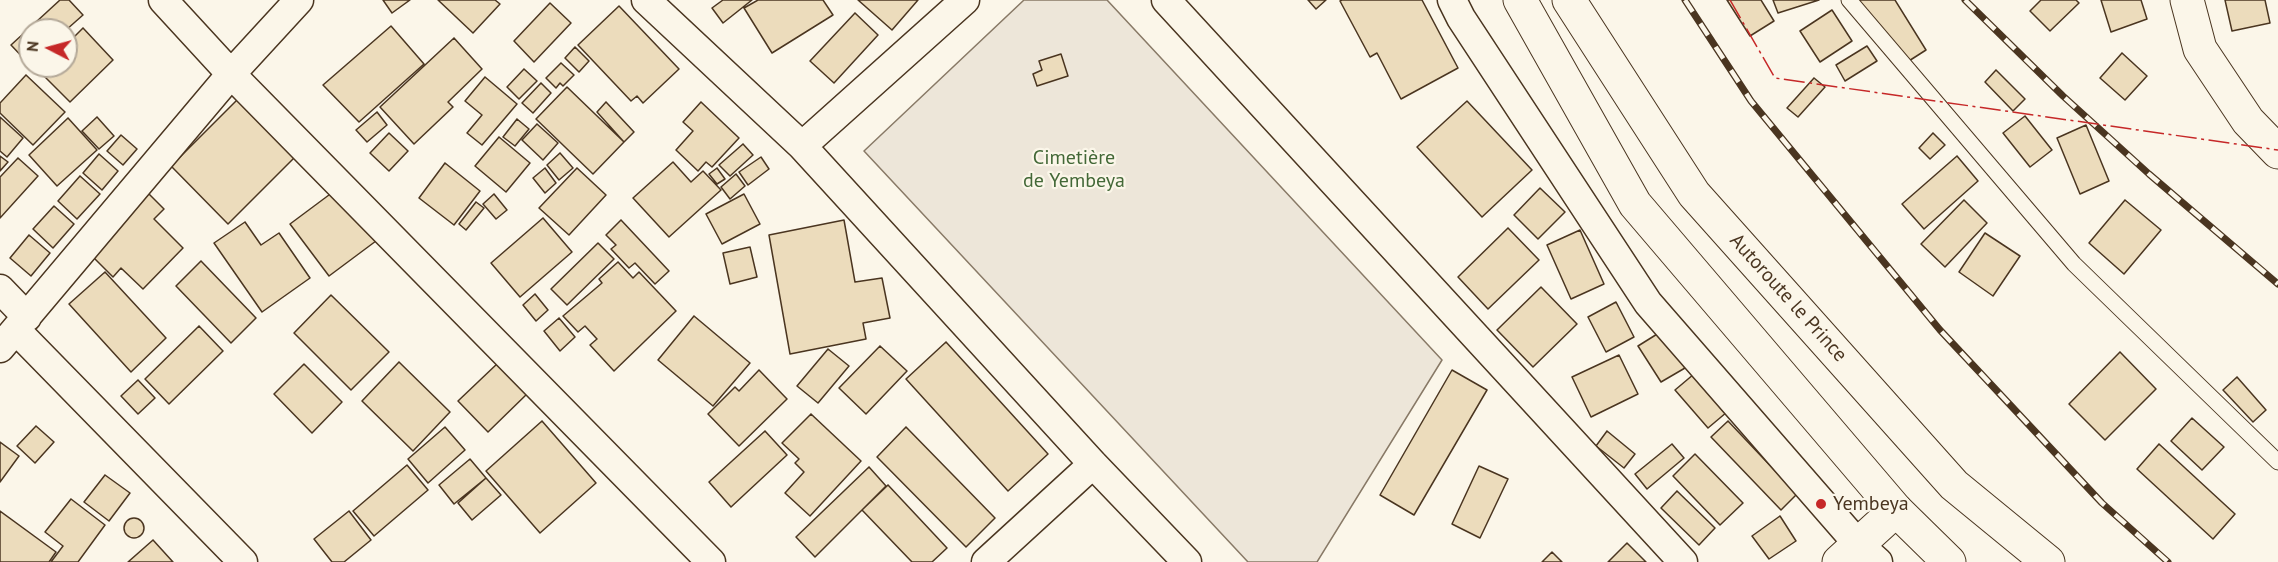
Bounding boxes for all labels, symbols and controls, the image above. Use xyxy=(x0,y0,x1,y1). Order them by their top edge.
north arrow xyxy=(18,18,78,78)
text: N xyxy=(22,40,43,53)
park label: Cimetière de Yembeya xyxy=(1023,146,1125,193)
street label: Autoroute le Prince xyxy=(1724,229,1852,367)
place label: Yembeya xyxy=(1833,492,1909,516)
marker: Yembeya xyxy=(1814,497,1828,511)

